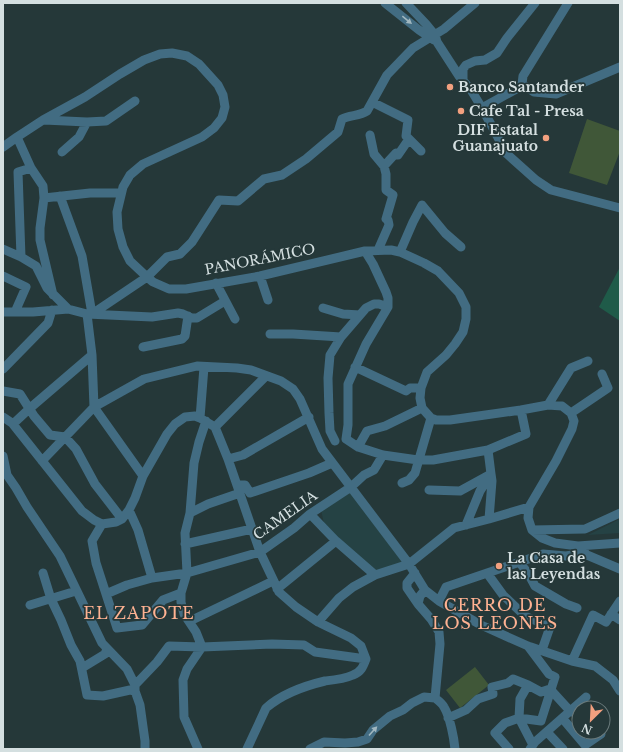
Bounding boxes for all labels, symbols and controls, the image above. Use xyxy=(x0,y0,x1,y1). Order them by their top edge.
one-way arrow xyxy=(402,16,413,25)
place label: Banco Santander xyxy=(458,78,584,96)
marker: Banco Santander xyxy=(445,82,455,92)
place label: Cafe Tal - Presa xyxy=(469,102,584,120)
marker: Cafe Tal - Presa xyxy=(456,106,466,116)
place label: DIF Estatal Guanajuato xyxy=(452,121,538,155)
marker: DIF Estatal Guanajuato xyxy=(541,133,551,143)
street label: PANORÁMICO xyxy=(203,239,317,279)
street label: CAMELIA xyxy=(249,486,321,544)
place label: La Casa de las Leyendas xyxy=(507,549,601,583)
marker: La Casa de las Leyendas xyxy=(494,561,504,571)
district label: CERRO DE LOS LEONES xyxy=(432,595,558,633)
district label: EL ZAPOTE xyxy=(83,603,195,623)
north arrow xyxy=(571,700,611,740)
text: N xyxy=(579,720,595,738)
one-way arrow xyxy=(368,726,377,737)

